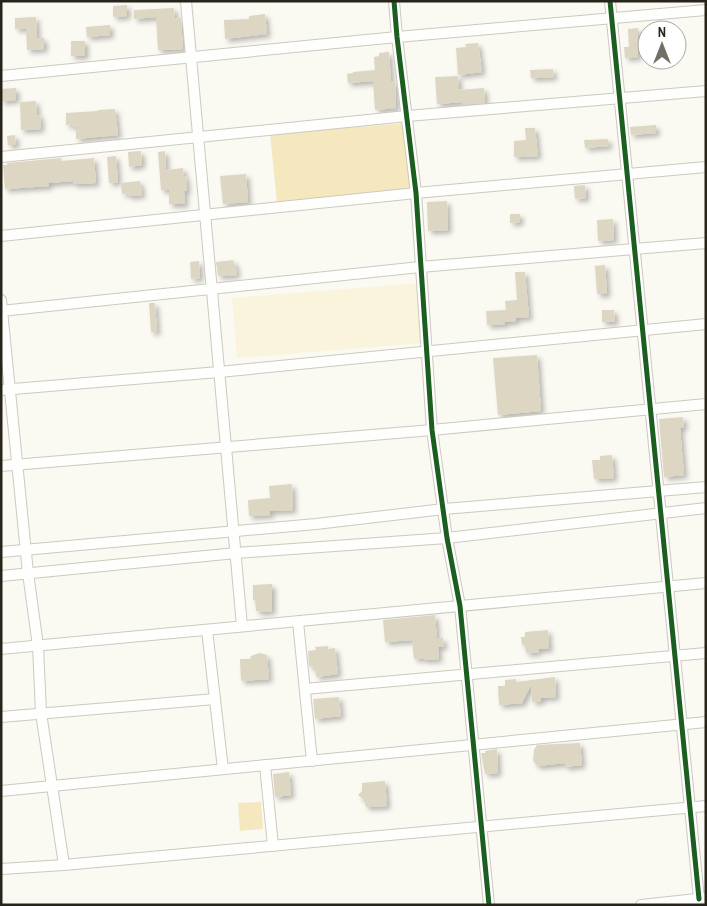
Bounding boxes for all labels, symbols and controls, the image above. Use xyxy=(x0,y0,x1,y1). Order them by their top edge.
north arrow xyxy=(637,20,687,70)
text: N xyxy=(658,23,666,41)

